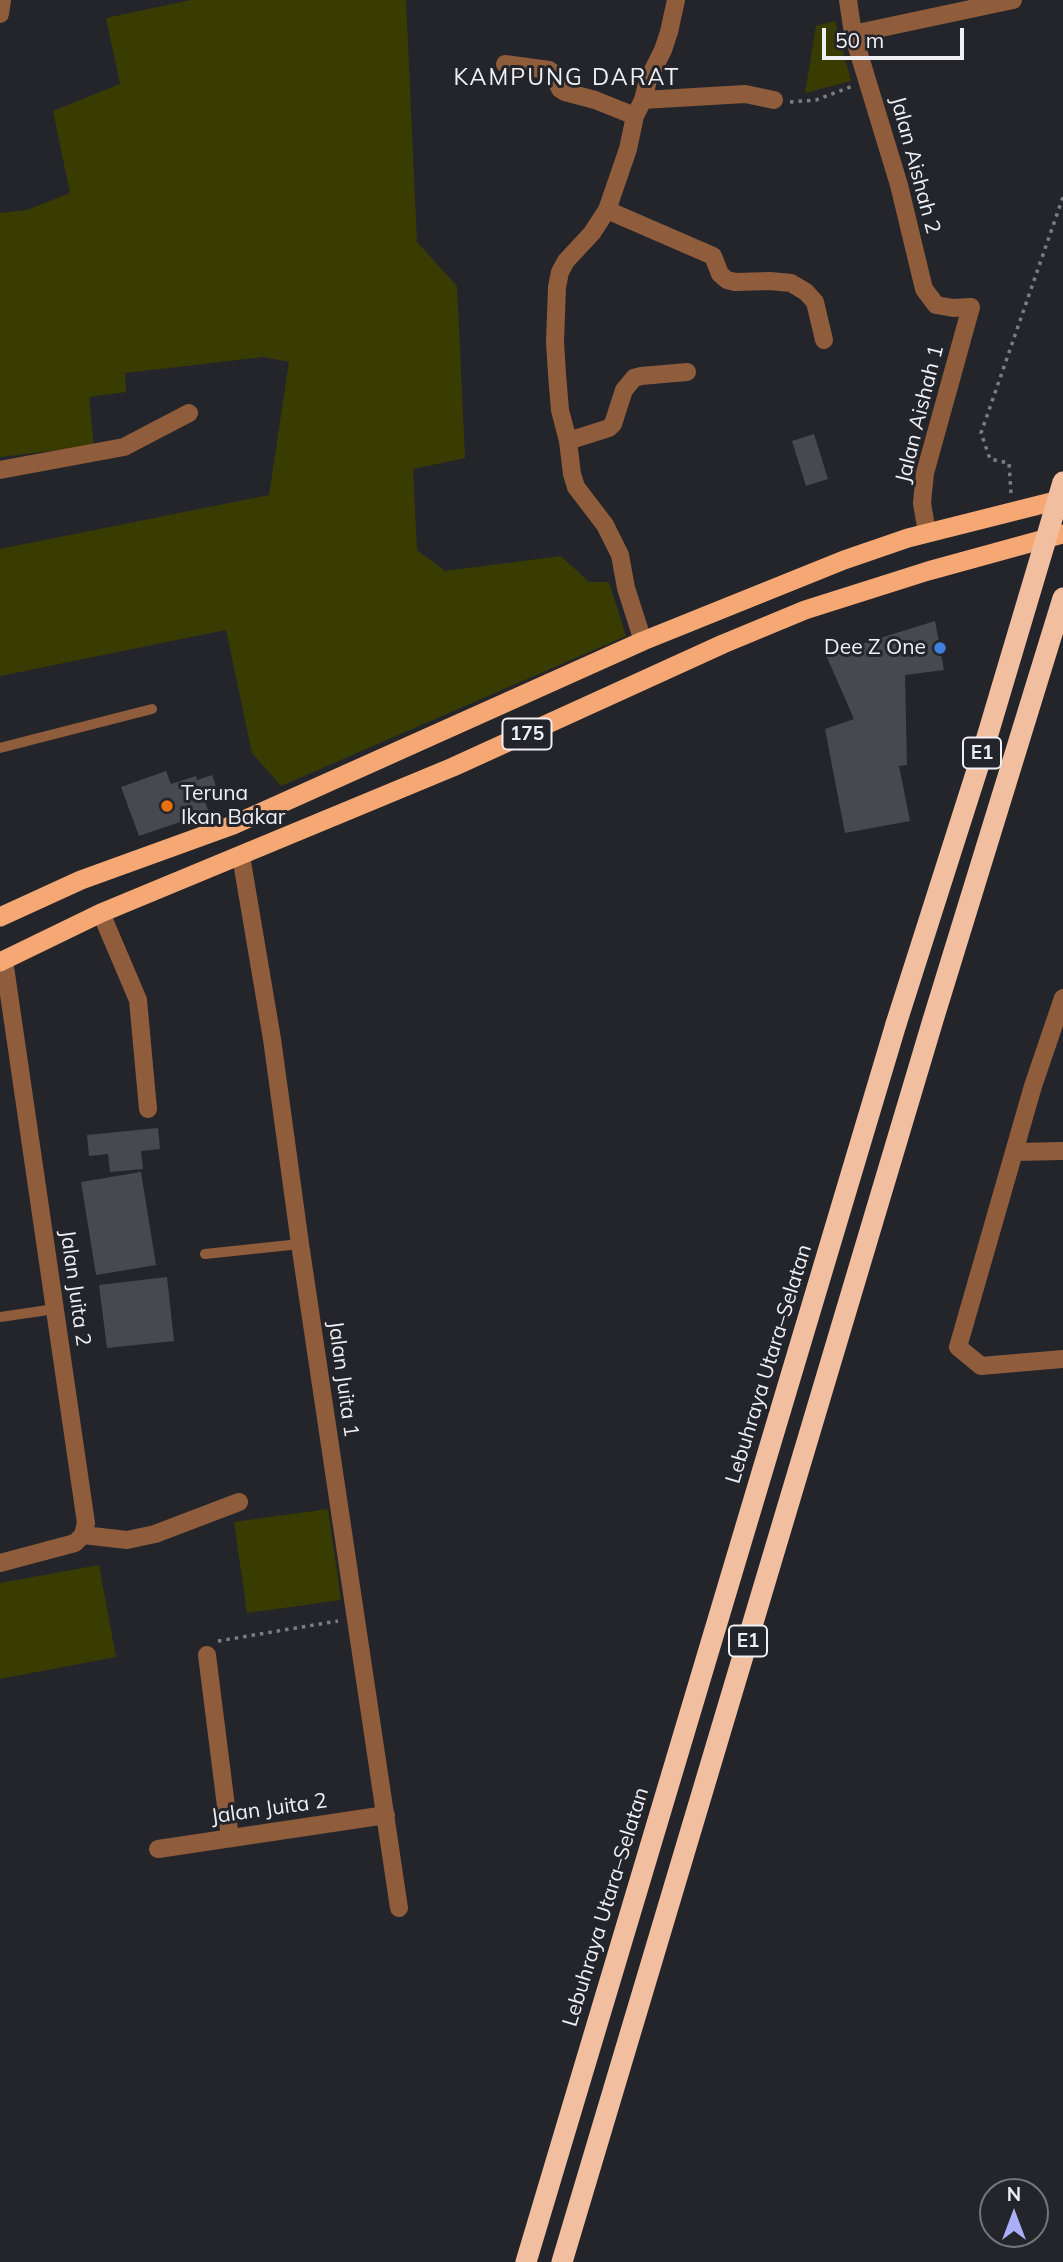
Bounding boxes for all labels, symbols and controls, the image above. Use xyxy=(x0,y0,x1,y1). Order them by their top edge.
scale bar xyxy=(825,14,967,58)
text: 50 m xyxy=(835,27,884,53)
district label: KAMPUNG DARAT xyxy=(455,64,679,92)
street label: Jalan Aishah 2 xyxy=(885,94,945,236)
street label: Jalan Aishah 1 xyxy=(891,343,949,485)
place label: Dee Z One xyxy=(824,635,926,661)
marker: Dee Z One xyxy=(932,640,948,656)
road number: 175 xyxy=(503,719,552,750)
road number: E1 xyxy=(963,738,1001,768)
place label: Teruna Ikan Bakar xyxy=(181,781,285,831)
marker: Teruna Ikan Bakar xyxy=(159,798,175,814)
street label: Jalan Juita 2 xyxy=(54,1228,96,1348)
street label: Lebuhraya Utara–Selatan xyxy=(721,1241,817,1487)
street label: Jalan Juita 1 xyxy=(322,1319,364,1439)
road number: E1 xyxy=(729,1625,767,1656)
street label: Lebuhraya Utara–Selatan xyxy=(558,1784,654,2030)
street label: Jalan Juita 2 xyxy=(209,1788,329,1830)
north arrow xyxy=(979,2178,1049,2248)
text: N xyxy=(1007,2182,1021,2206)

